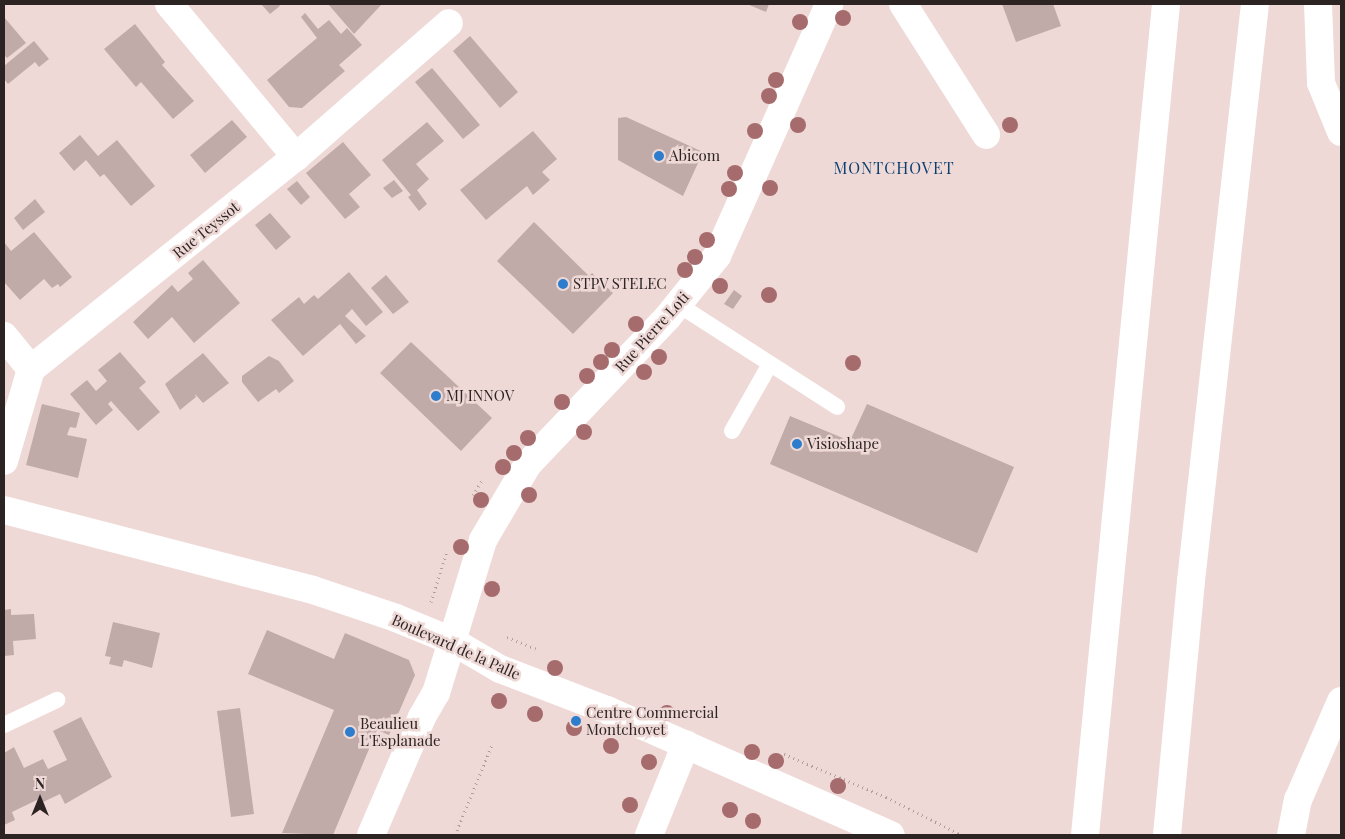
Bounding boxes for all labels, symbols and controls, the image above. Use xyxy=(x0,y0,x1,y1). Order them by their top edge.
place label: Abicom xyxy=(669,147,720,165)
marker: Abicom xyxy=(653,150,665,162)
district label: MONTCHOVET xyxy=(832,158,956,178)
street label: Rue Teyssot xyxy=(169,198,243,262)
place label: STPV STELEC xyxy=(573,275,667,293)
marker: STPV STELEC xyxy=(557,278,569,290)
street label: Rue Pierre Loti xyxy=(611,288,693,376)
place label: MJ INNOV xyxy=(446,387,514,405)
marker: MJ INNOV xyxy=(430,390,442,402)
place label: Visioshape xyxy=(807,435,879,453)
marker: Visioshape xyxy=(791,438,803,450)
street label: Boulevard de la Palle xyxy=(389,610,523,684)
place label: Centre Commercial Montchovet xyxy=(586,703,718,738)
place label: Beaulieu L'Esplanade xyxy=(360,714,441,749)
marker: Centre Commercial Montchovet xyxy=(570,715,582,727)
marker: Beaulieu L'Esplanade xyxy=(344,726,356,738)
north arrow xyxy=(15,774,65,824)
text: N xyxy=(35,774,45,793)

